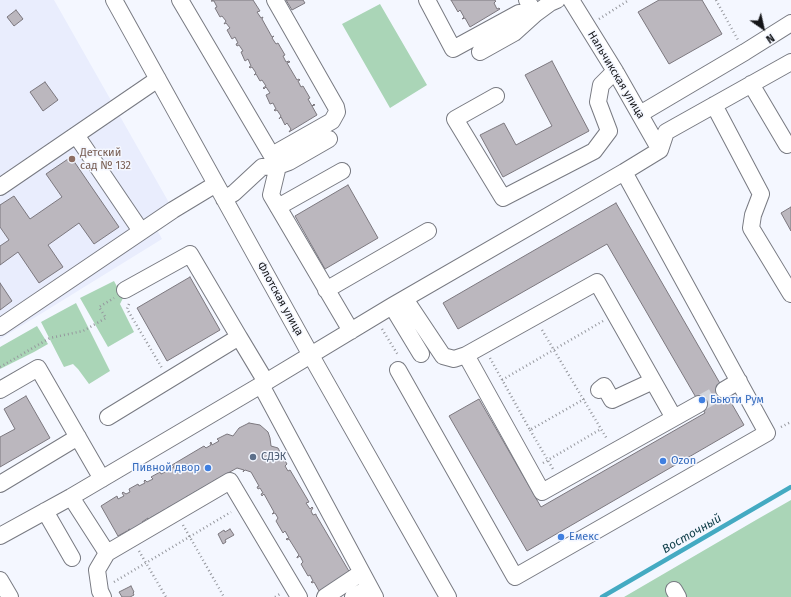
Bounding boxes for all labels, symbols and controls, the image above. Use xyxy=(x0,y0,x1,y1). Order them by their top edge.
north arrow xyxy=(743,8,783,48)
street label: Нальчикская улица xyxy=(585,29,647,121)
text: N xyxy=(763,31,777,46)
place label: Детский сад № 132 xyxy=(80,146,131,172)
marker: Детский сад № 132 xyxy=(67,154,77,164)
street label: Флотская улица xyxy=(254,260,306,338)
place label: Бьюти Рум xyxy=(710,393,764,407)
marker: Бьюти Рум xyxy=(697,395,707,405)
place label: СДЭК xyxy=(261,450,286,464)
marker: СДЭК xyxy=(248,452,258,462)
place label: Ozon xyxy=(671,454,696,468)
marker: Ozon xyxy=(658,456,668,466)
place label: Пивной двор xyxy=(132,461,200,475)
marker: Пивной двор xyxy=(203,463,213,473)
water label: Восточный xyxy=(660,511,724,557)
place label: Емекс xyxy=(569,530,599,544)
marker: Емекс xyxy=(556,532,566,542)

